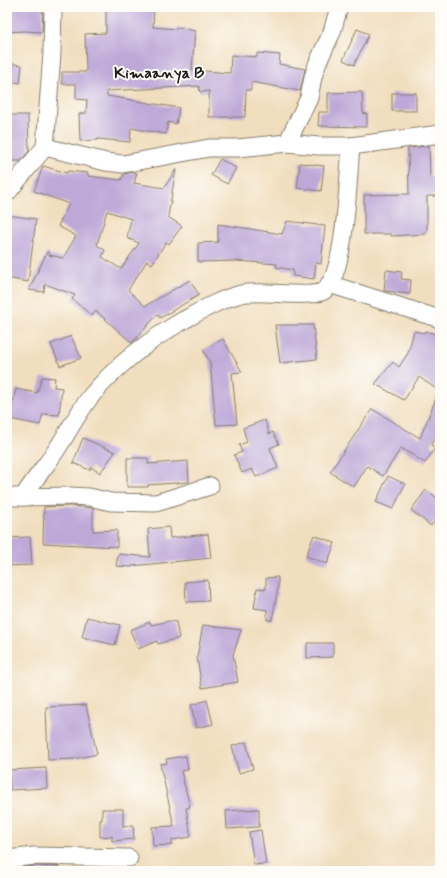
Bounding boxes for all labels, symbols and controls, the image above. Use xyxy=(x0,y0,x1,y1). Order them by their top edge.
district label: Kimaanya B xyxy=(114,63,204,84)

